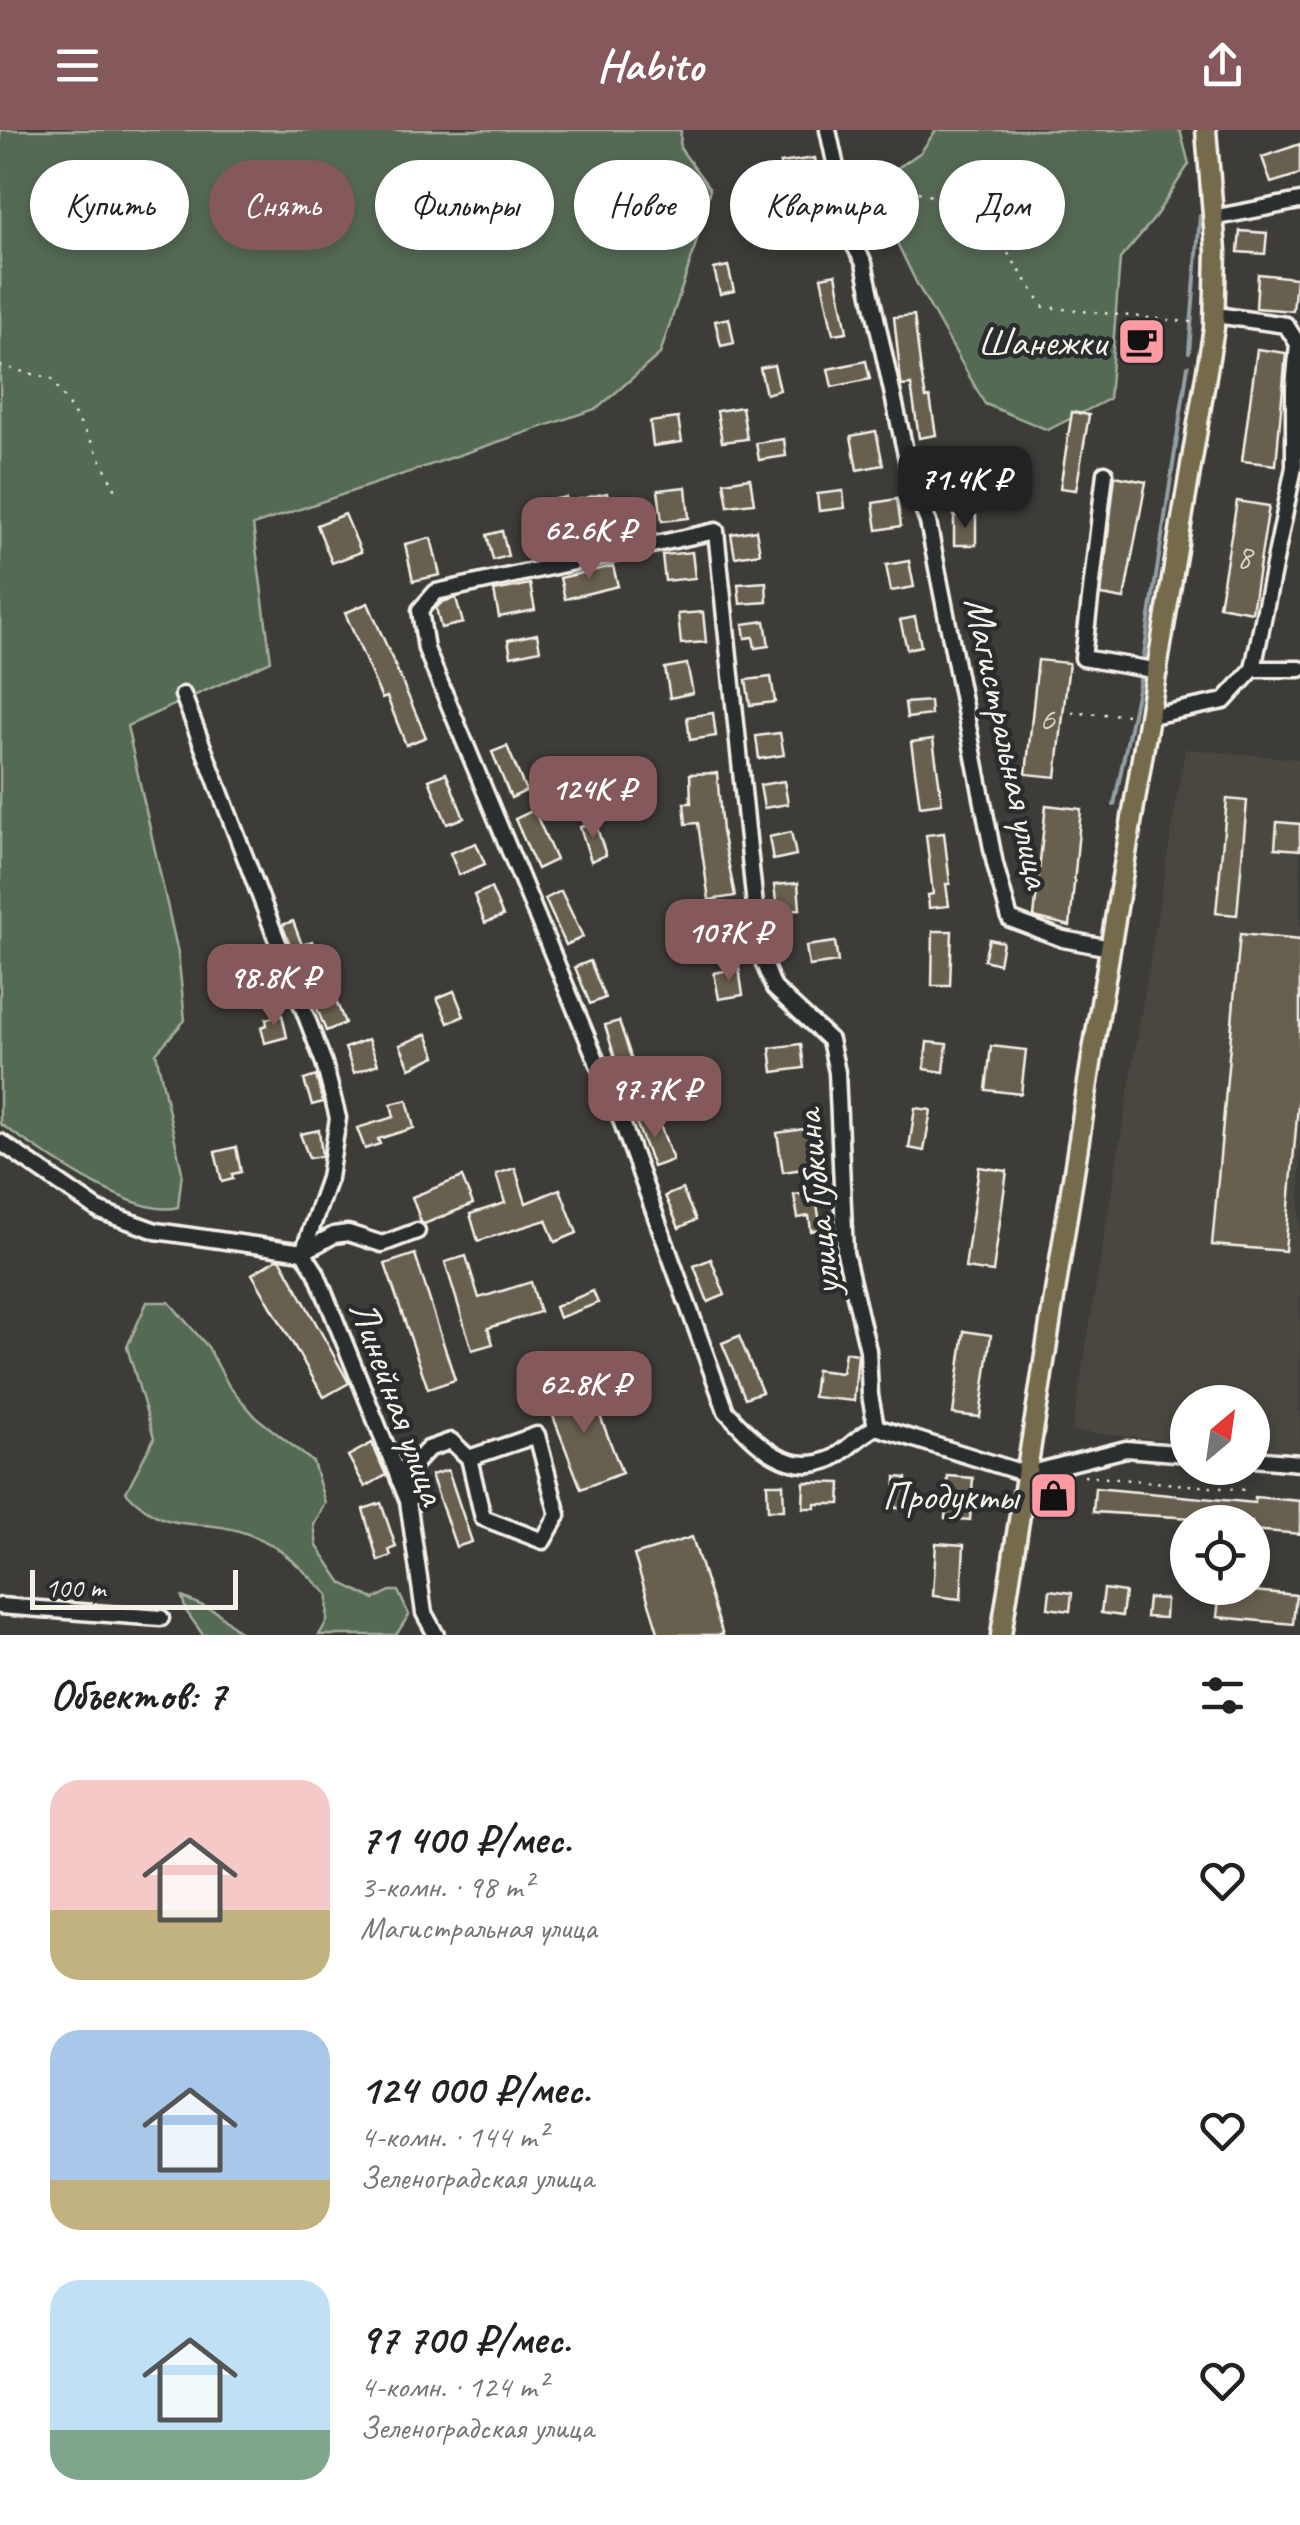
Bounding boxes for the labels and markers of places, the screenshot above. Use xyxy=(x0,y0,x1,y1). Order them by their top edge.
cafe icon: Шанежки xyxy=(1115,315,1167,367)
place label: Шанежки xyxy=(977,317,1110,367)
pin: 71.4K ₽ xyxy=(873,446,1057,531)
pin: 62.6K ₽ xyxy=(497,497,681,582)
pin: 124K ₽ xyxy=(512,756,674,841)
pin: 107K ₽ xyxy=(648,899,810,984)
pin: 98.8K ₽ xyxy=(182,944,366,1029)
pin: 97.7K ₽ xyxy=(563,1056,747,1141)
pin: 62.8K ₽ xyxy=(492,1351,676,1436)
shop icon: Продукты xyxy=(1027,1469,1079,1521)
place label: Продукты xyxy=(882,1471,1021,1521)

